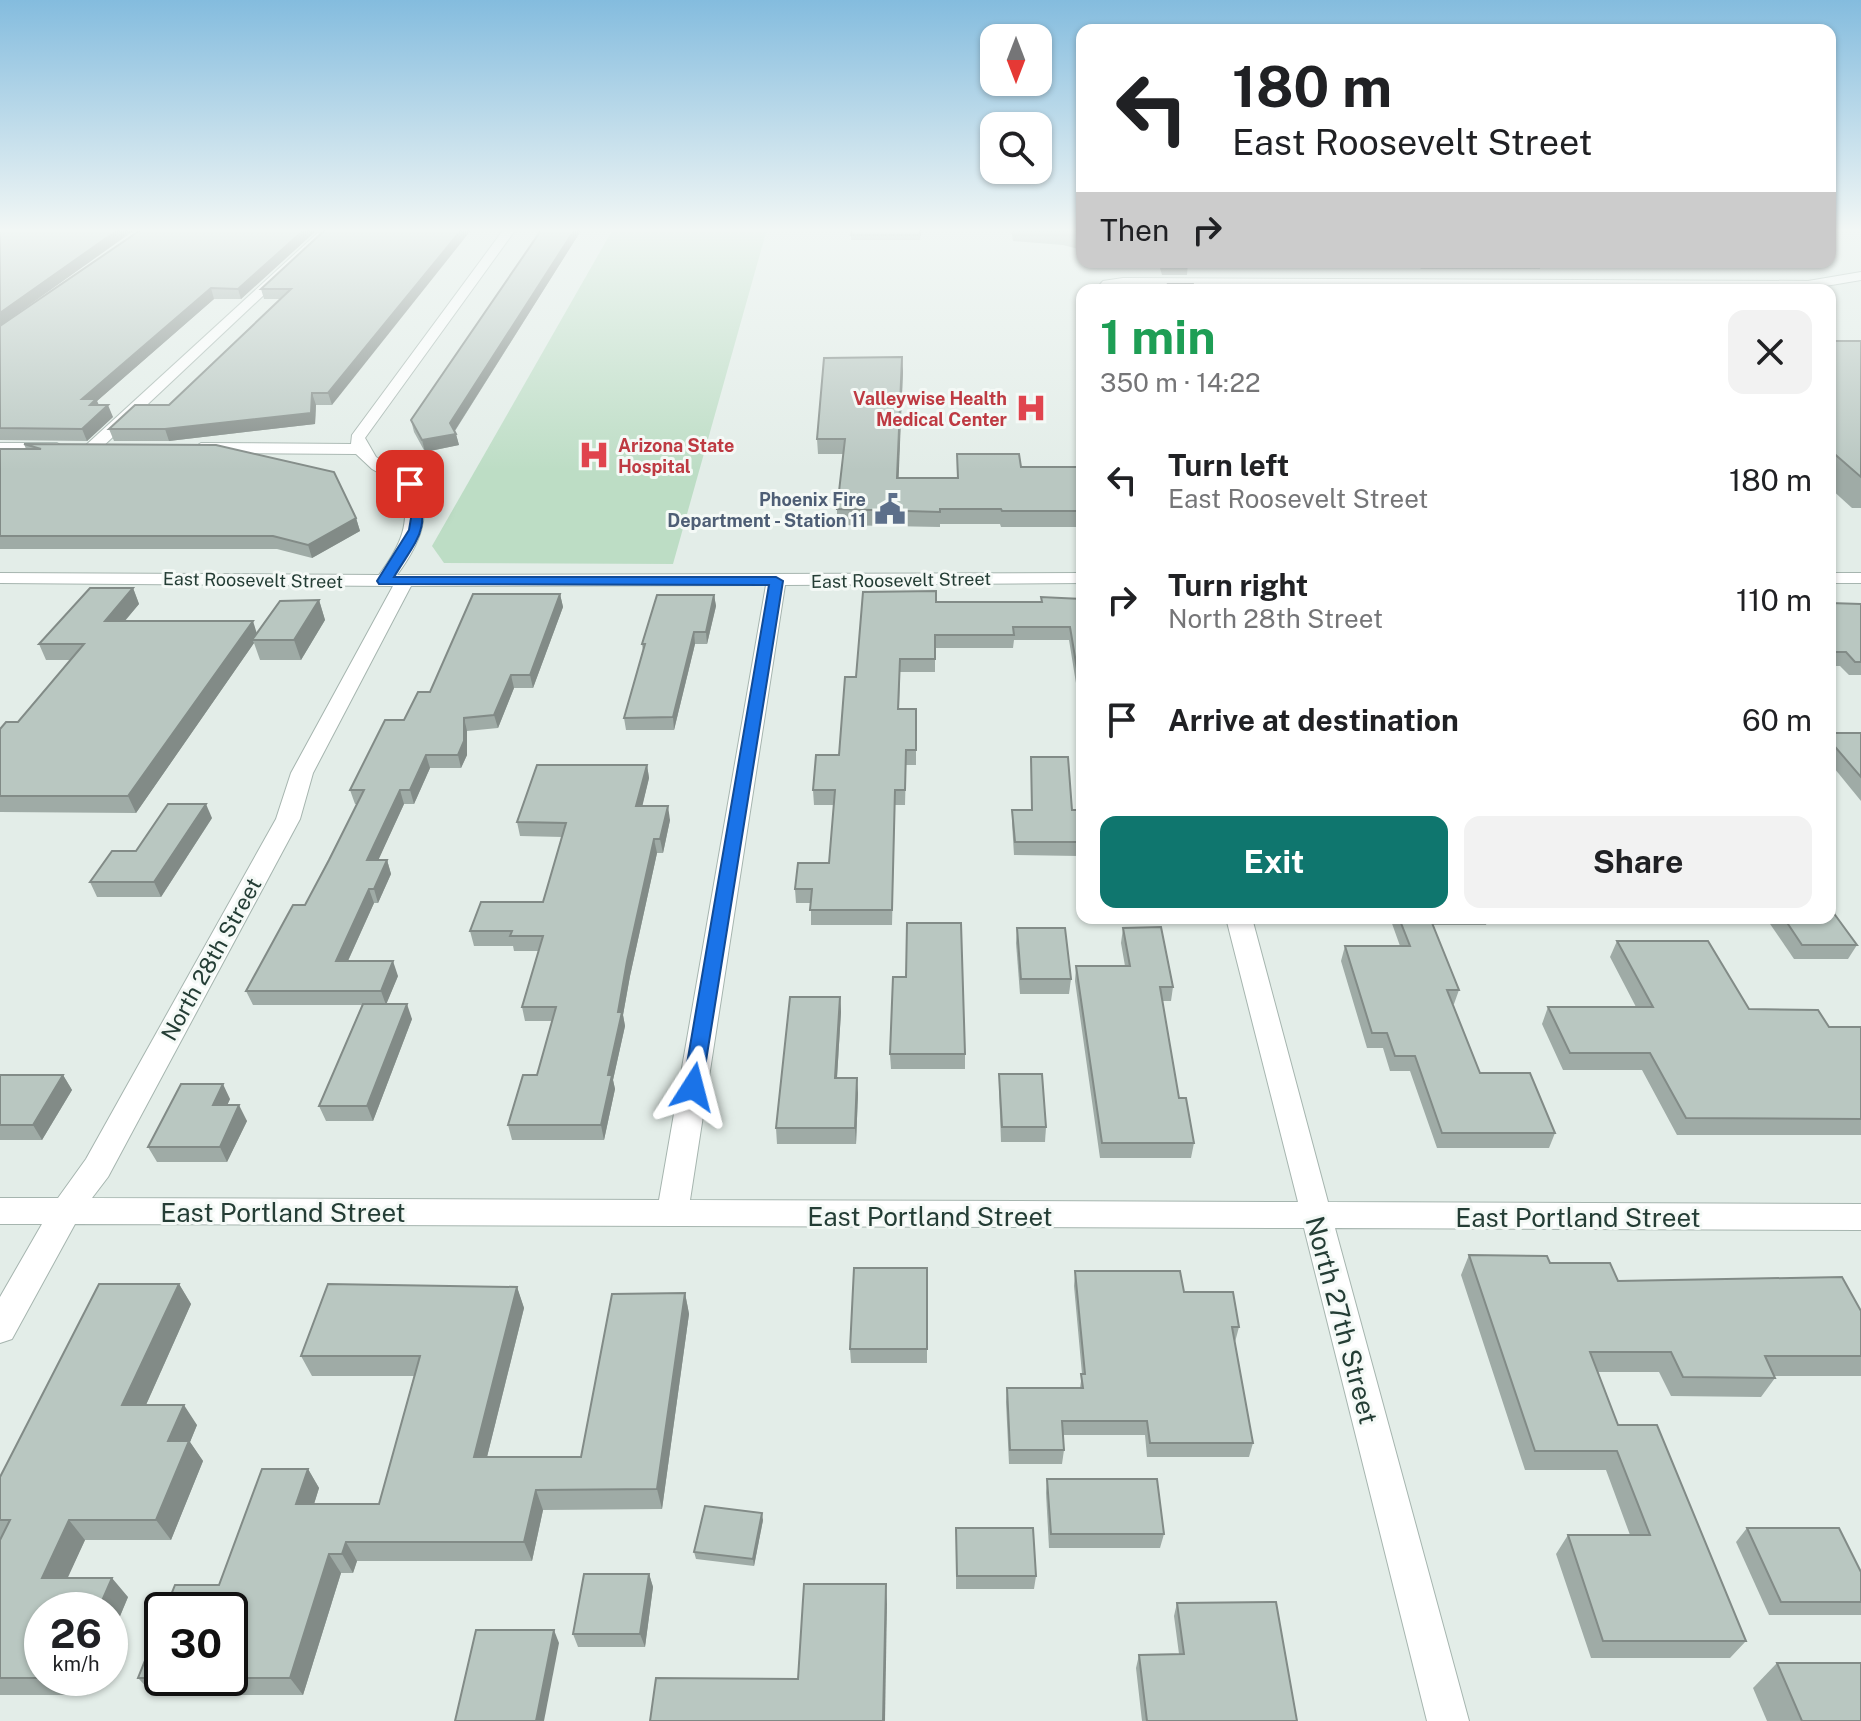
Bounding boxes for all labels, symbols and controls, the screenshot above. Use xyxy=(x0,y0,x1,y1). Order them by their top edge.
north arrow xyxy=(980,24,1052,96)
map controls xyxy=(980,24,1052,184)
text: 180 m xyxy=(1232,54,1392,120)
icon: left xyxy=(1100,56,1204,160)
button: search xyxy=(980,112,1052,184)
text: East Roosevelt Street xyxy=(1232,121,1593,163)
icon: right xyxy=(1185,208,1229,252)
text: Then xyxy=(1100,212,1169,248)
text: 1 min xyxy=(1100,308,1216,365)
button: close xyxy=(1728,310,1812,394)
text: 350 m · 14:22 xyxy=(1100,367,1260,398)
place label: Valleywise Health Medical Center xyxy=(853,388,1008,430)
hospital icon: Valleywise Health Medical Center xyxy=(1014,391,1048,425)
place label: Arizona State Hospital xyxy=(618,435,734,477)
hospital icon: Arizona State Hospital xyxy=(577,438,611,472)
text: Turn left xyxy=(1168,447,1289,483)
pin xyxy=(376,450,444,518)
icon: left xyxy=(1100,458,1144,502)
icon: arrive xyxy=(388,462,432,506)
text: 180 m xyxy=(1729,462,1812,498)
text: East Roosevelt Street xyxy=(1168,483,1428,514)
place label: Phoenix Fire Department - Station 11 xyxy=(667,489,866,531)
public building icon: Phoenix Fire Department - Station 11 xyxy=(873,492,907,526)
text: Turn right xyxy=(1168,567,1308,603)
street label: East Roosevelt Street xyxy=(163,568,343,592)
street label: East Roosevelt Street xyxy=(811,568,991,592)
icon: right xyxy=(1100,578,1144,622)
text: 110 m xyxy=(1736,582,1812,618)
text: North 28th Street xyxy=(1168,603,1383,634)
icon: arrive xyxy=(1100,698,1144,742)
text: Arrive at destination xyxy=(1168,702,1459,738)
text: 60 m xyxy=(1742,702,1812,738)
button: Exit xyxy=(1100,816,1448,908)
button: Share xyxy=(1464,816,1812,908)
street label: North 28th Street xyxy=(156,873,266,1045)
position arrow xyxy=(651,1045,735,1129)
street label: East Portland Street xyxy=(160,1197,406,1228)
street label: East Portland Street xyxy=(807,1201,1053,1232)
street label: East Portland Street xyxy=(1455,1202,1701,1233)
street label: North 27th Street xyxy=(1299,1213,1385,1427)
speed limit sign: 30 xyxy=(144,1592,248,1696)
text: 26 xyxy=(50,1610,102,1657)
text: km/h xyxy=(52,1652,100,1676)

